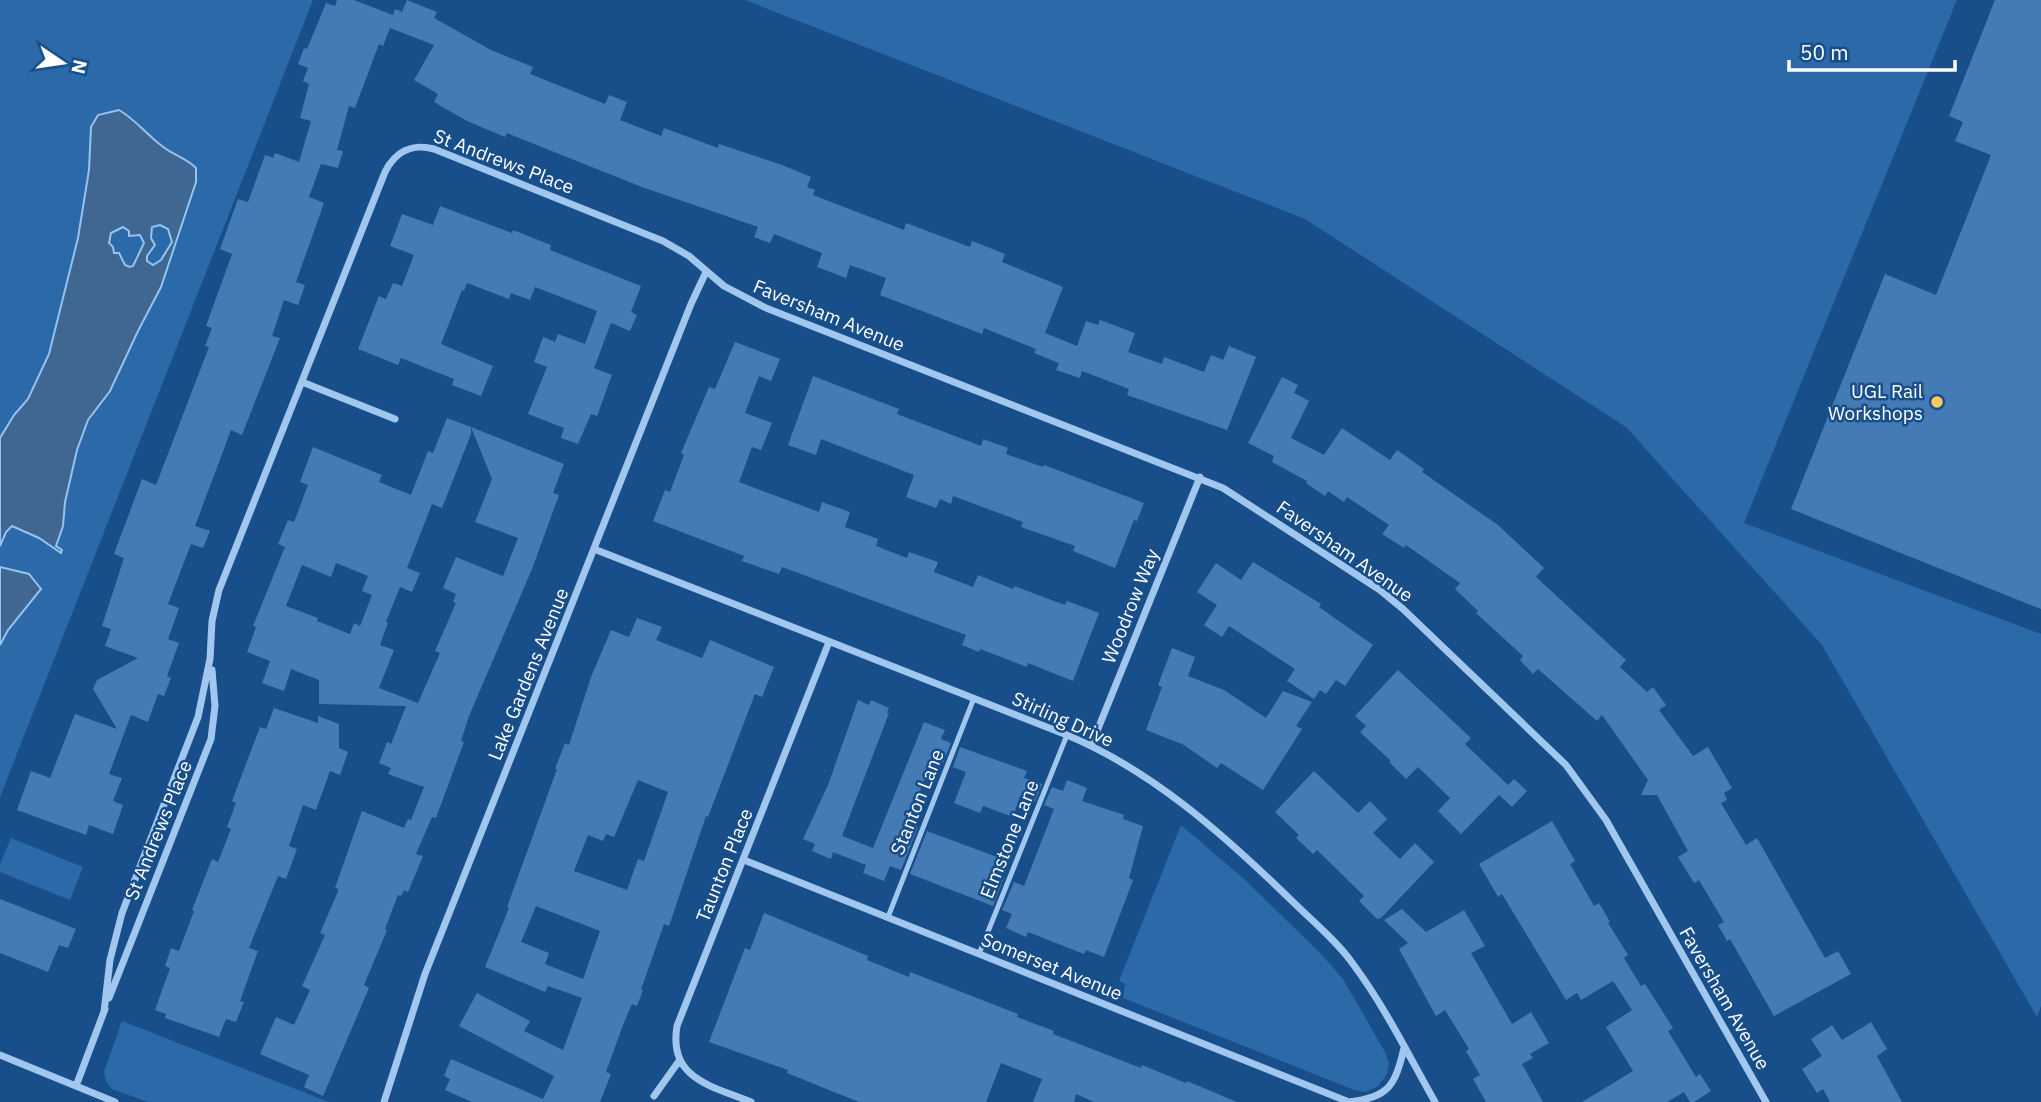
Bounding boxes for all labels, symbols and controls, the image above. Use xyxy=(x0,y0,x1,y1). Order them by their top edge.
north arrow xyxy=(28,28,98,98)
scale bar xyxy=(1789,28,1955,72)
text: 50 m xyxy=(1800,38,1849,66)
text: N xyxy=(66,57,93,76)
street label: St Andrews Place xyxy=(430,123,578,199)
street label: Faversham Avenue xyxy=(750,274,908,356)
place label: UGL Rail Workshops xyxy=(1828,379,1923,425)
marker: UGL Rail Workshops xyxy=(1929,394,1945,410)
street label: Faversham Avenue xyxy=(1272,495,1418,607)
street label: Woodrow Way xyxy=(1096,545,1164,667)
street label: Lake Gardens Avenue xyxy=(482,584,574,764)
street label: Stirling Drive xyxy=(1008,686,1118,752)
street label: Stanton Lane xyxy=(885,746,949,858)
street label: St Andrews Place xyxy=(119,757,197,903)
street label: Elmstone Lane xyxy=(974,776,1044,902)
street label: Taunton Place xyxy=(690,805,758,925)
street label: Faversham Avenue xyxy=(1674,922,1776,1074)
street label: Somerset Avenue xyxy=(978,927,1126,1005)

